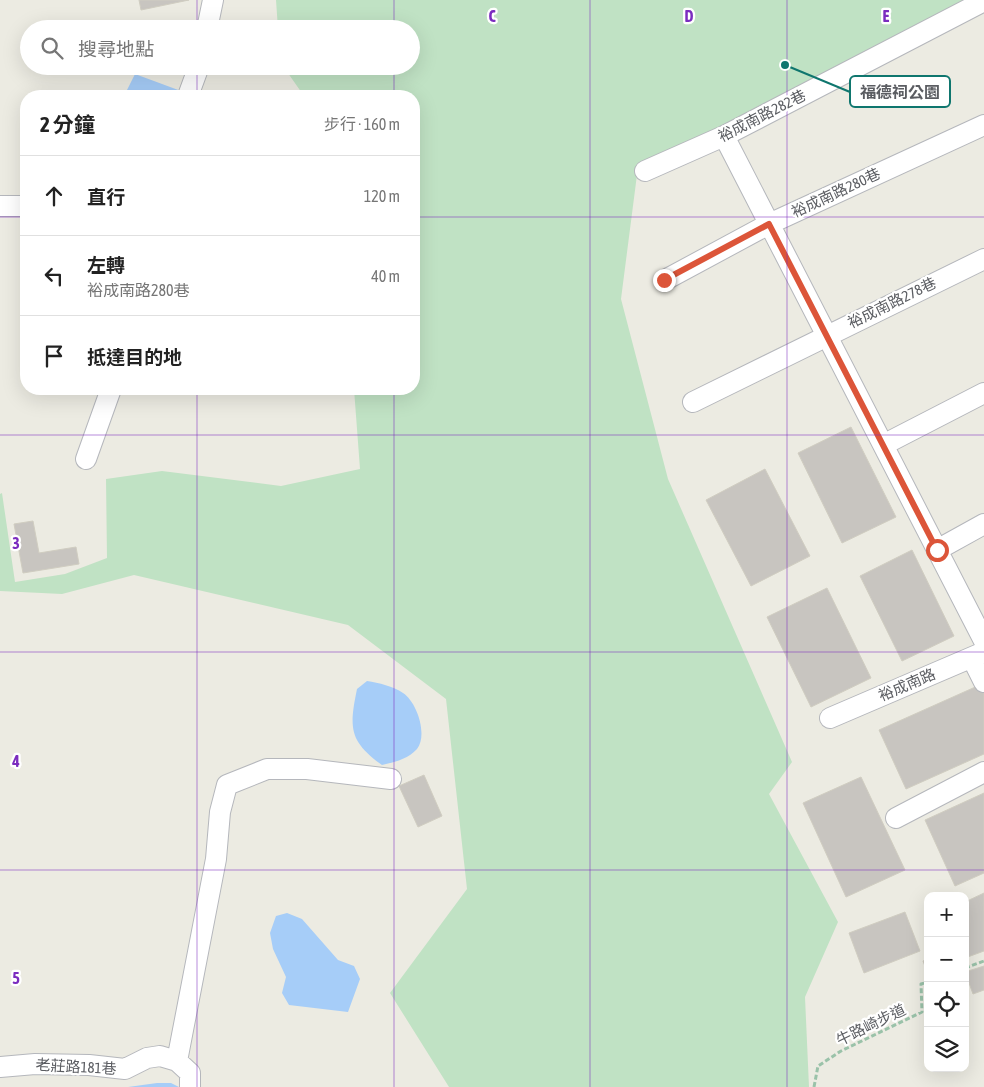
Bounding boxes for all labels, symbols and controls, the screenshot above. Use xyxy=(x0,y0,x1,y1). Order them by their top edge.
text: C xyxy=(488,7,496,25)
text: D xyxy=(685,7,694,25)
text: E xyxy=(883,7,890,25)
search box xyxy=(20,20,420,75)
icon: search xyxy=(38,34,66,62)
text: 搜尋地點 xyxy=(78,38,154,60)
callout: 福德祠公園 xyxy=(850,76,950,107)
text: 福德祠公園 xyxy=(860,83,940,101)
street label: 裕成南路282巷 xyxy=(715,86,808,145)
text: 2 分鐘 xyxy=(40,112,95,136)
text: 步行 · 160 m xyxy=(324,115,400,133)
street label: 裕成南路280巷 xyxy=(789,165,883,221)
icon: ahead xyxy=(40,182,68,210)
text: 直行 xyxy=(87,186,125,208)
text: 120 m xyxy=(364,187,400,205)
text: 左轉 xyxy=(87,254,125,276)
icon: left xyxy=(40,262,68,290)
text: 40 m xyxy=(371,267,400,285)
route end xyxy=(653,269,676,292)
street label: 裕成南路278巷 xyxy=(845,274,939,331)
text: 裕成南路280巷 xyxy=(87,281,190,299)
icon: arrive xyxy=(40,342,68,370)
text: 抵達目的地 xyxy=(87,346,182,368)
text: 3 xyxy=(12,534,20,552)
route start xyxy=(926,539,949,562)
street label: 裕成南路 xyxy=(876,665,938,704)
text: 4 xyxy=(11,752,20,770)
map controls xyxy=(924,892,969,1072)
button: + xyxy=(924,892,969,937)
button: − xyxy=(924,937,969,982)
text: 5 xyxy=(12,969,20,987)
button: locate xyxy=(924,982,969,1027)
street label: 牛路崎步道 xyxy=(833,1000,908,1049)
button: layers xyxy=(924,1027,969,1072)
street label: 老莊路181巷 xyxy=(35,1056,117,1077)

